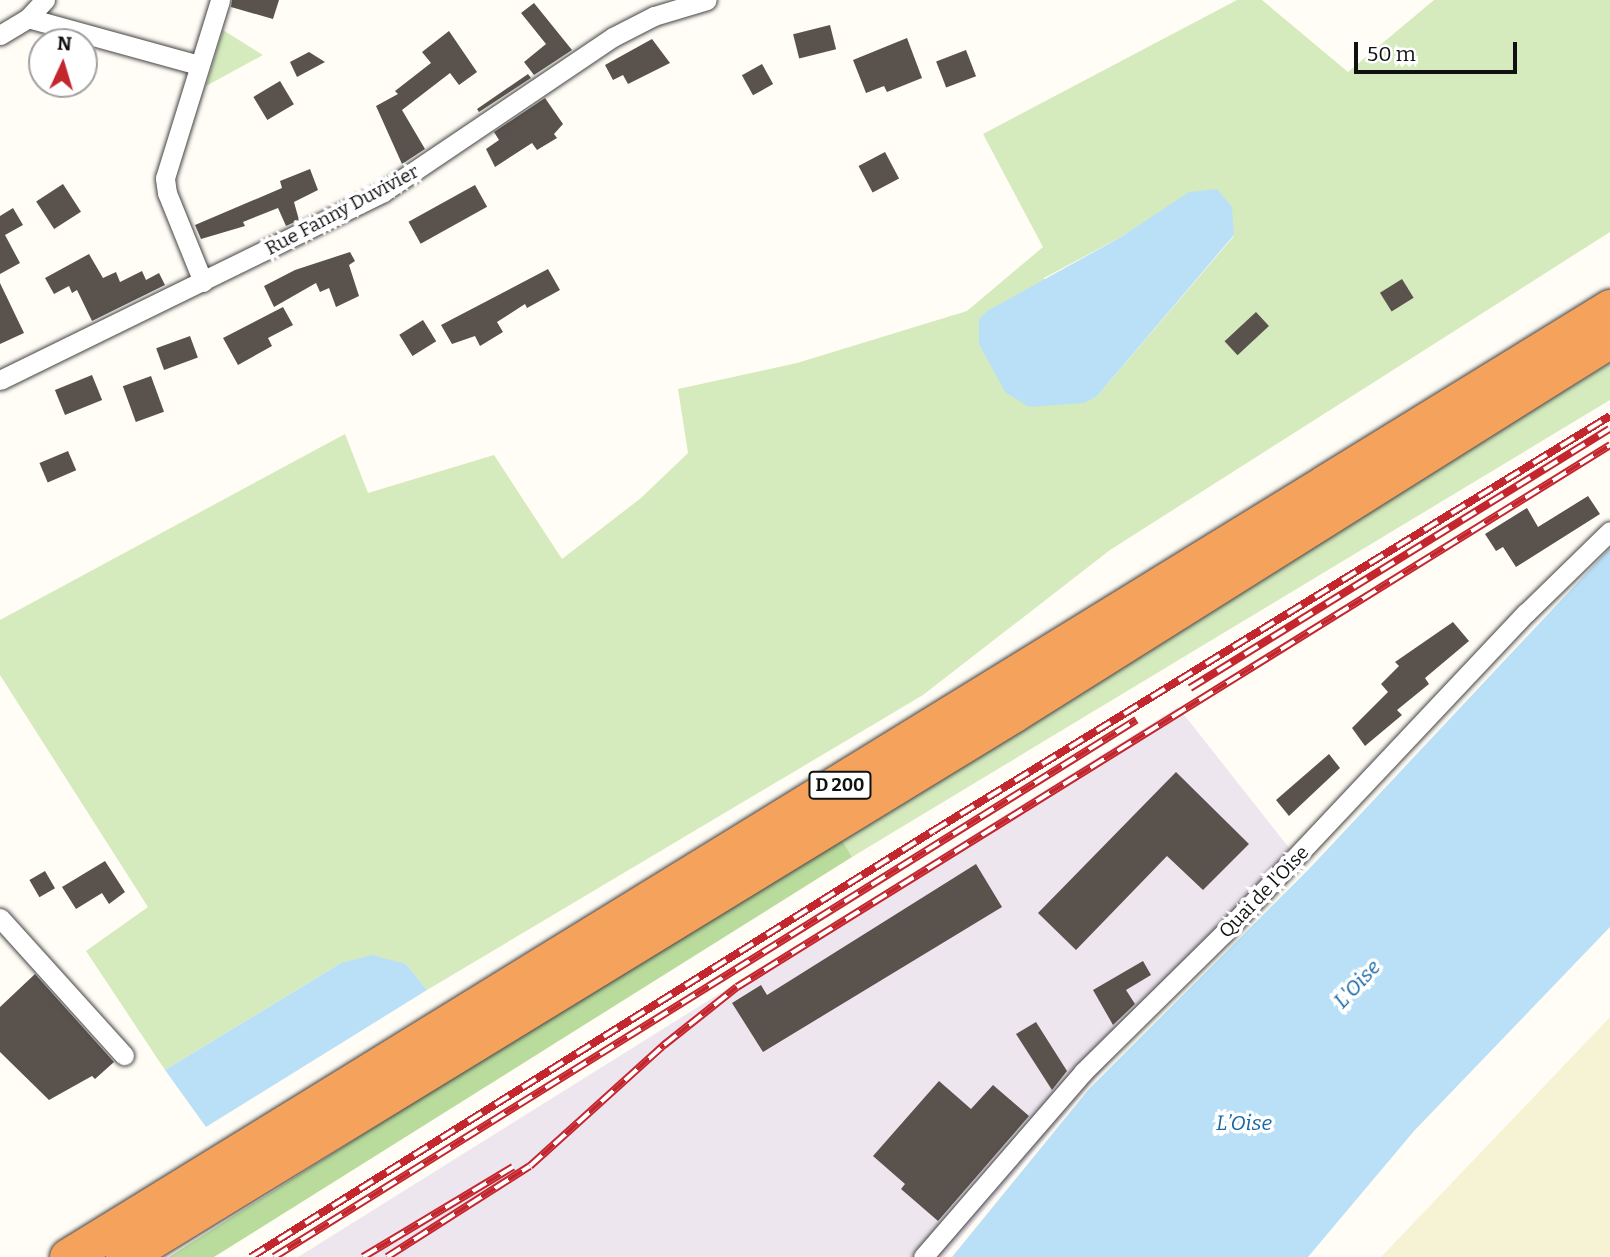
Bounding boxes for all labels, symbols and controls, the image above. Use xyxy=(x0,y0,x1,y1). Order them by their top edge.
north arrow xyxy=(28,28,98,98)
scale bar xyxy=(1358,28,1521,72)
text: N xyxy=(56,32,72,56)
text: 50 m xyxy=(1367,41,1416,67)
street label: Rue Fanny Duvivier xyxy=(261,160,423,260)
road number: D 200 xyxy=(807,770,873,800)
street label: Quai de l'Oise xyxy=(1214,841,1314,943)
water label: L'Oise xyxy=(1328,955,1386,1013)
water label: L’Oise xyxy=(1216,1110,1272,1136)

